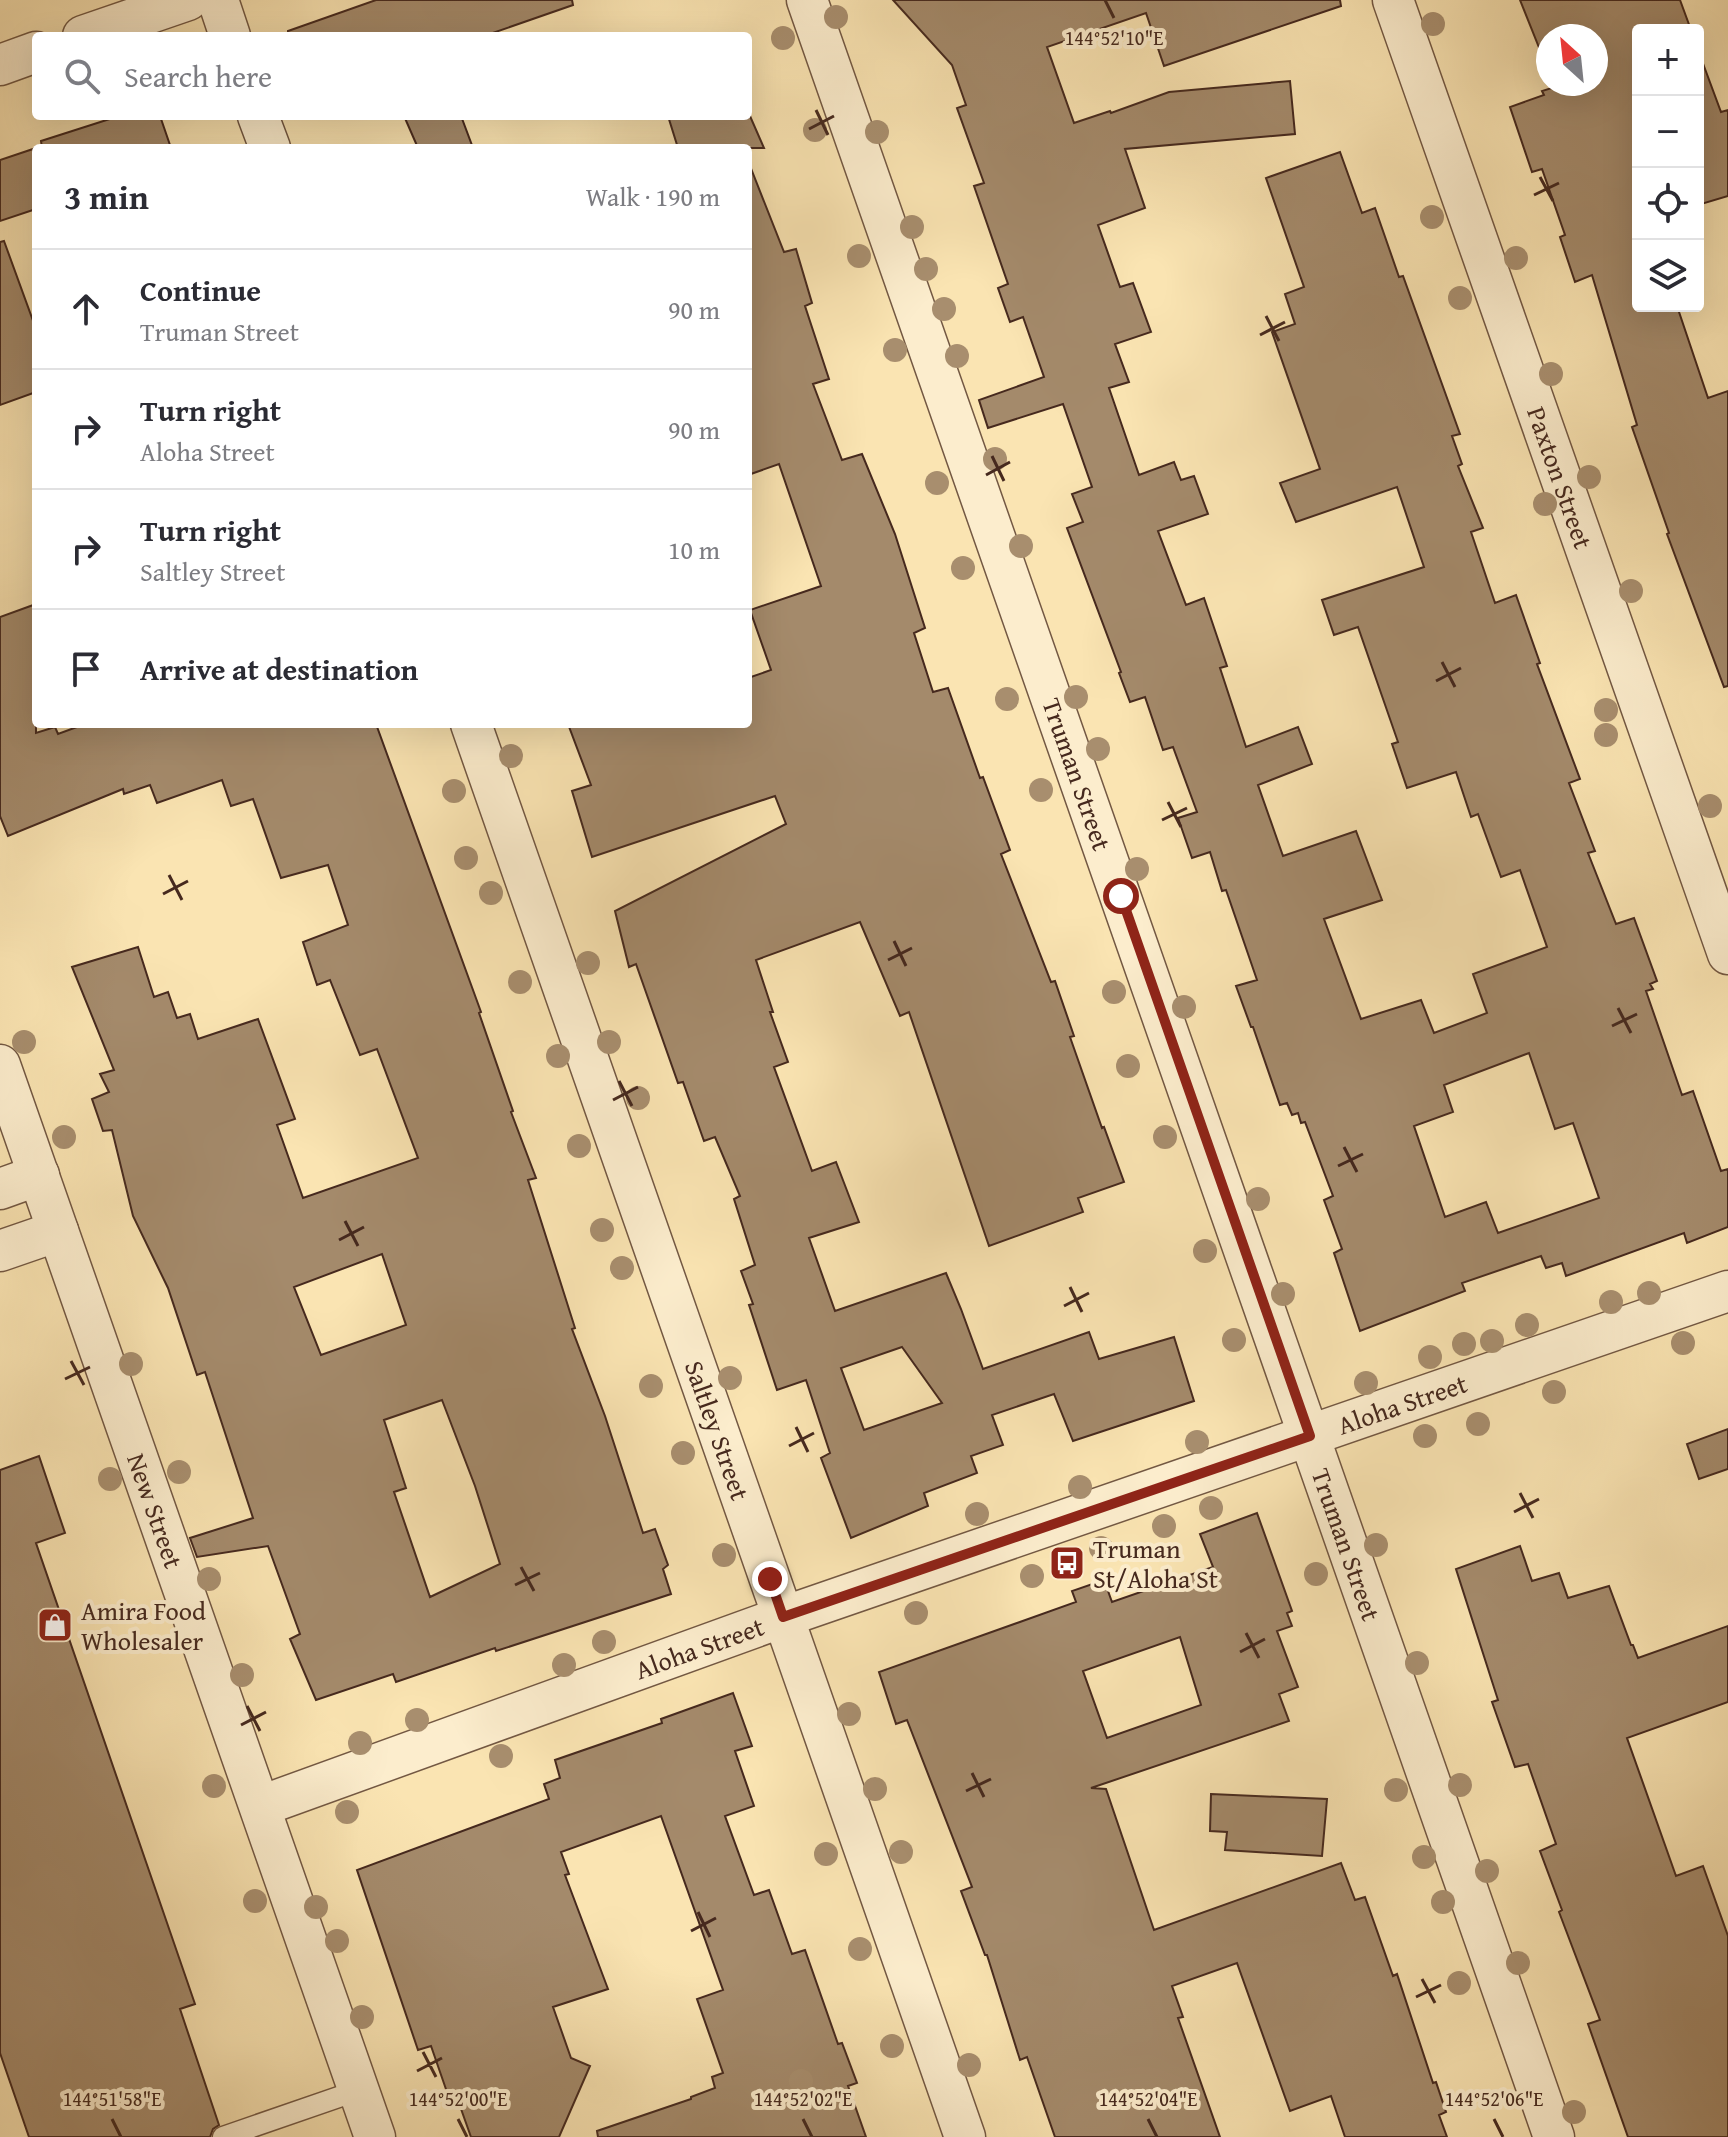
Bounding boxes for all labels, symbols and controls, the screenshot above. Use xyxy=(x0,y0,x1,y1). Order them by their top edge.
text: 144°52'10"E xyxy=(1065,23,1163,52)
north arrow xyxy=(1536,24,1608,96)
map controls xyxy=(1632,24,1704,312)
button: + xyxy=(1632,24,1704,96)
search box xyxy=(32,32,752,120)
icon: search xyxy=(60,54,104,98)
text: Search here xyxy=(124,54,272,98)
button: − xyxy=(1632,96,1704,168)
button: locate xyxy=(1632,168,1704,240)
text: 3 min xyxy=(64,172,149,221)
text: Walk · 190 m xyxy=(586,177,720,216)
button: layers xyxy=(1632,240,1704,312)
text: Continue xyxy=(140,268,261,312)
icon: ahead xyxy=(64,287,108,331)
text: 90 m xyxy=(668,290,720,329)
text: Truman Street xyxy=(140,312,299,351)
text: Turn right xyxy=(140,388,281,432)
street label: Paxton Street xyxy=(1518,401,1604,554)
icon: right xyxy=(64,407,108,451)
text: 90 m xyxy=(668,410,720,449)
text: Aloha Street xyxy=(140,432,275,471)
text: Turn right xyxy=(140,508,281,552)
icon: right xyxy=(64,527,108,571)
text: 10 m xyxy=(668,530,720,569)
text: Saltley Street xyxy=(140,552,285,591)
icon: arrive xyxy=(64,647,108,691)
text: Arrive at destination xyxy=(140,647,418,691)
street label: Truman Street xyxy=(1033,693,1122,856)
route start xyxy=(1103,878,1139,914)
street label: Saltley Street xyxy=(675,1355,760,1505)
street label: Aloha Street xyxy=(1332,1363,1472,1444)
street label: New Street xyxy=(118,1448,194,1573)
street label: Truman Street xyxy=(1302,1463,1391,1626)
place label: Truman St/Aloha St xyxy=(1093,1529,1218,1598)
bus stop icon: Truman St/Aloha St xyxy=(1048,1544,1086,1582)
route end xyxy=(752,1561,788,1597)
place label: Amira Food Wholesaler xyxy=(81,1591,206,1660)
shop icon: Amira Food Wholesaler xyxy=(36,1606,74,1644)
street label: Aloha Street xyxy=(629,1606,769,1689)
text: 144°51'58"E xyxy=(63,2084,161,2113)
text: 144°52'00"E xyxy=(409,2084,507,2113)
text: 144°52'02"E xyxy=(754,2084,852,2113)
text: 144°52'04"E xyxy=(1099,2084,1197,2113)
text: 144°52'06"E xyxy=(1445,2084,1543,2113)

